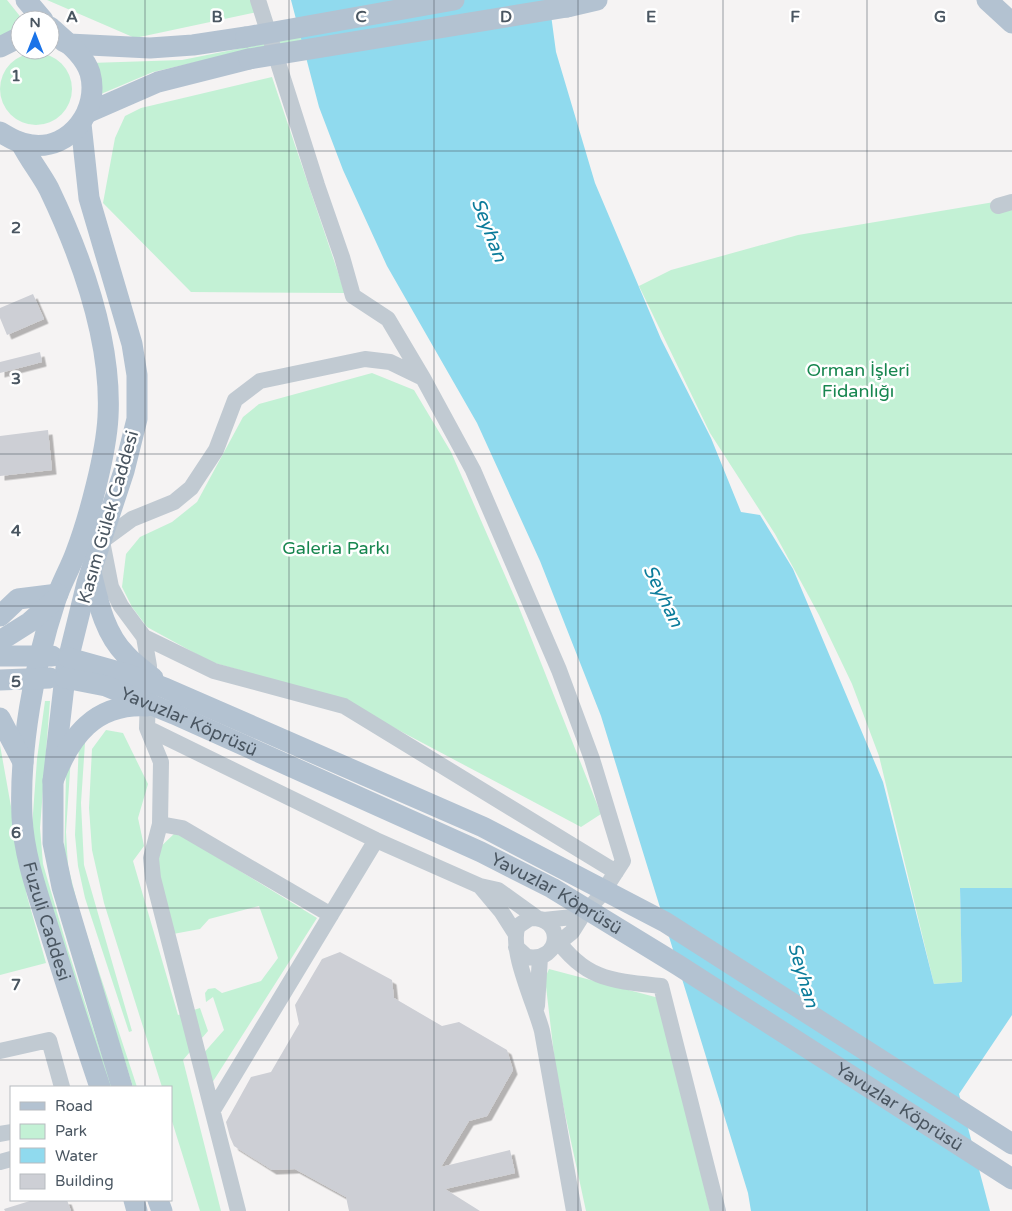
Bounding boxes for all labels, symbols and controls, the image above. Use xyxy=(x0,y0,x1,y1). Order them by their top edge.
text: A xyxy=(66,7,78,27)
text: B xyxy=(211,7,223,27)
text: C xyxy=(355,7,367,27)
text: D xyxy=(500,7,512,27)
text: E xyxy=(646,7,656,27)
text: F xyxy=(790,7,800,27)
text: G xyxy=(934,7,946,27)
north arrow xyxy=(10,10,60,60)
text: N xyxy=(29,14,41,31)
text: 1 xyxy=(11,66,21,86)
water label: Seyhan xyxy=(467,195,511,265)
text: 2 xyxy=(11,218,21,238)
park label: Orman İşleri Fidanlığı xyxy=(806,359,910,402)
text: 3 xyxy=(11,369,21,389)
street label: Kasım Gülek Caddesi xyxy=(73,428,143,606)
text: 4 xyxy=(11,521,21,541)
park label: Galeria Parkı xyxy=(282,537,390,559)
water label: Seyhan xyxy=(639,561,688,631)
text: 5 xyxy=(11,672,21,692)
street label: Yavuzlar Köprüsü xyxy=(117,682,261,761)
text: 6 xyxy=(11,823,21,843)
street label: Yavuzlar Köprüsü xyxy=(487,848,626,939)
street label: Fuzuli Caddesi xyxy=(18,859,75,984)
water label: Seyhan xyxy=(783,940,823,1010)
text: 7 xyxy=(11,975,21,995)
street label: Yavuzlar Köprüsü xyxy=(831,1058,967,1156)
legend xyxy=(10,1086,172,1201)
text: Road xyxy=(55,1097,93,1115)
text: Park xyxy=(55,1122,87,1140)
text: Water xyxy=(55,1147,98,1165)
text: Building xyxy=(55,1172,114,1190)

